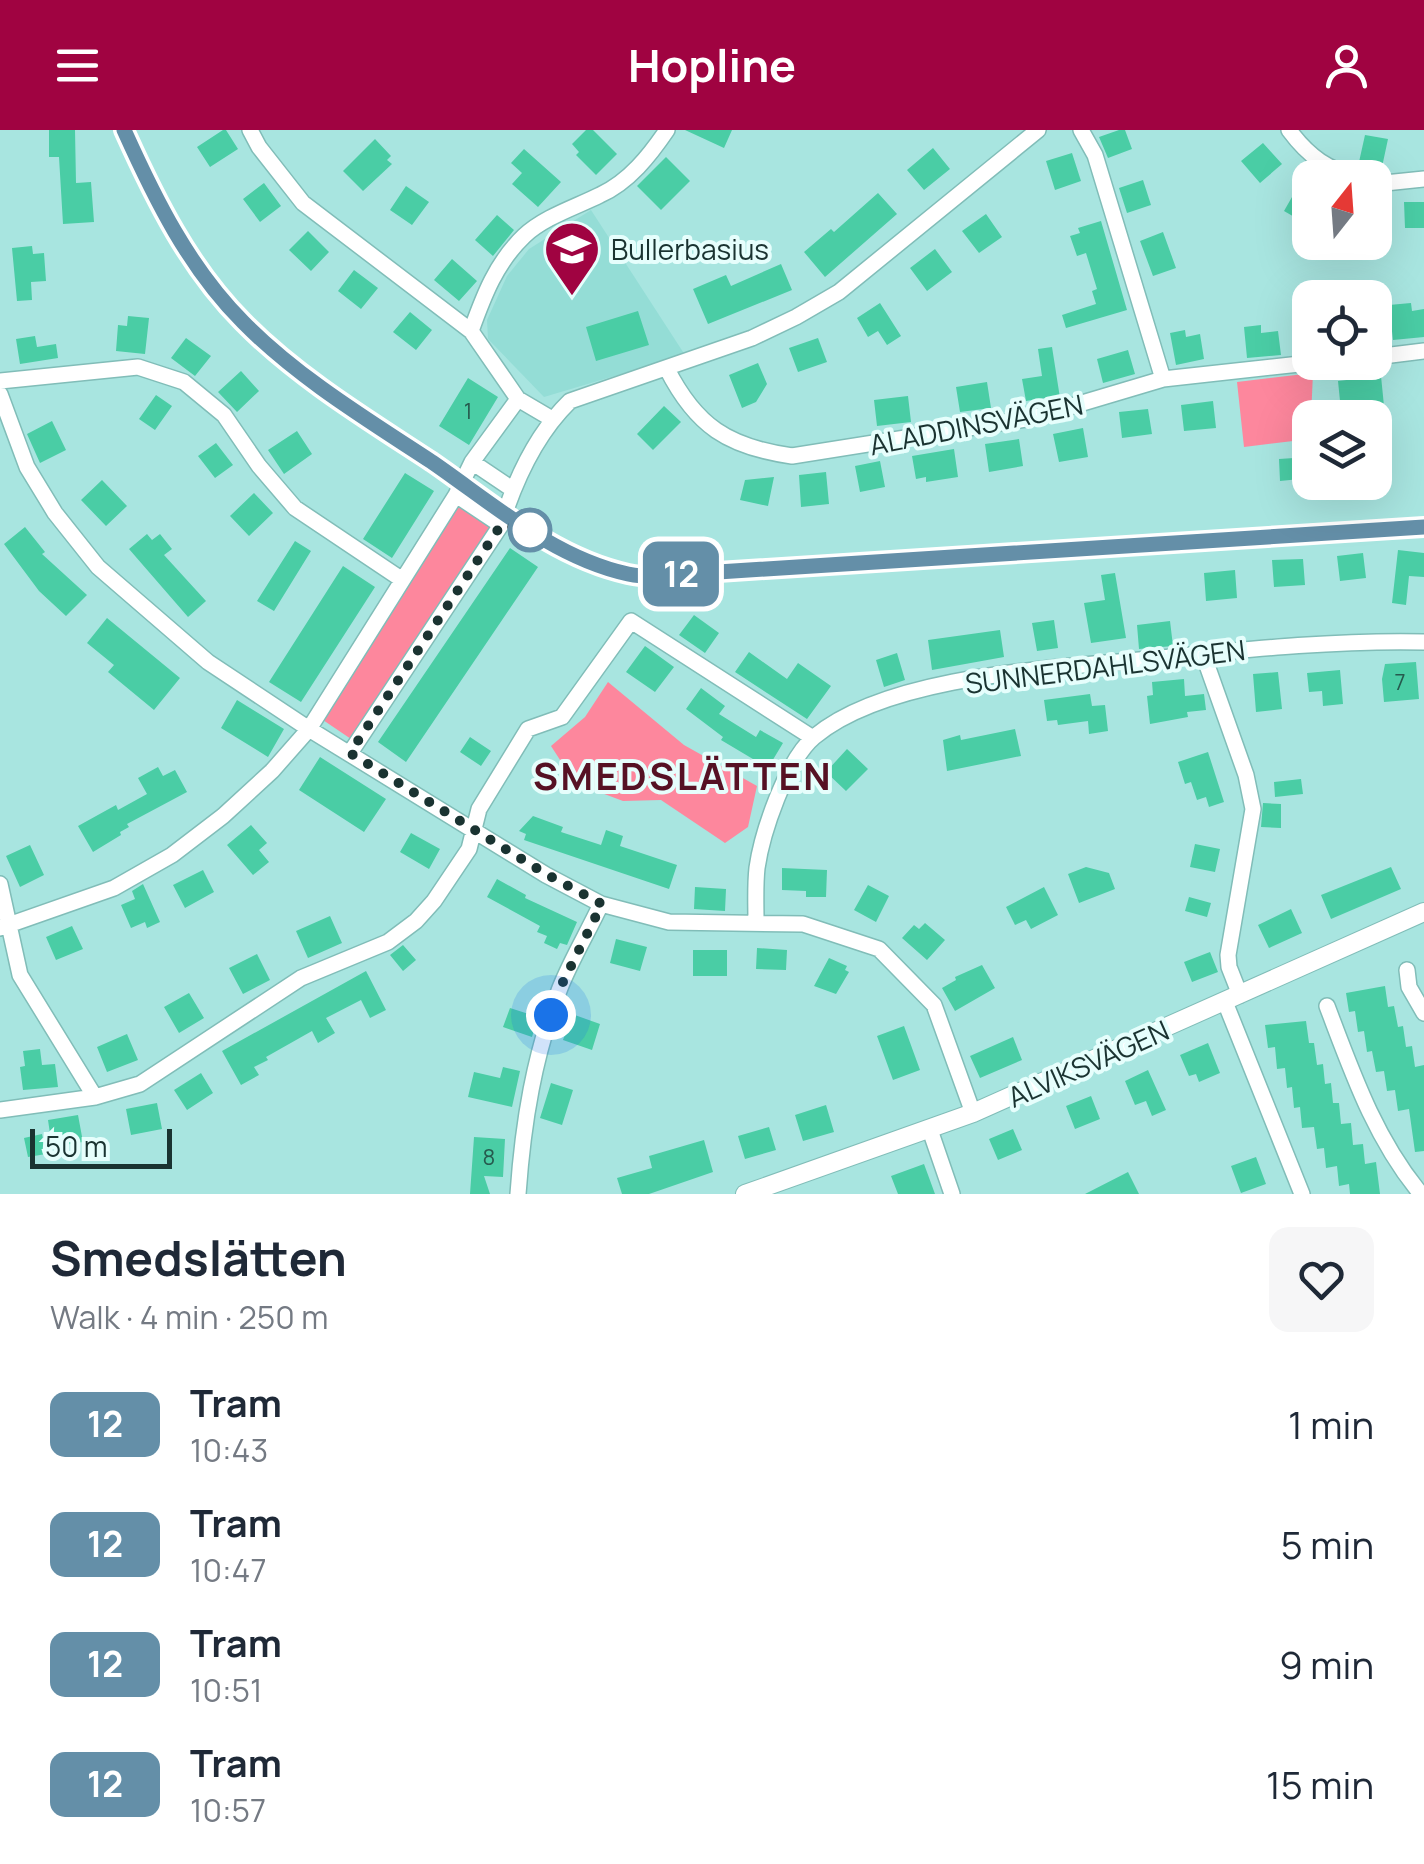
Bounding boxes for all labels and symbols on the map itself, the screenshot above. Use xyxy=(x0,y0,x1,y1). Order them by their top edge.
north arrow xyxy=(1292,160,1392,260)
school or university icon: Bullerbasius xyxy=(542,219,602,298)
place label: Bullerbasius xyxy=(611,230,769,268)
street label: ALADDINSVÄGEN xyxy=(866,385,1086,463)
house number: 1 xyxy=(464,396,472,426)
unlabelled marker xyxy=(509,509,551,551)
line badge: 12 xyxy=(636,542,726,606)
street label: SUNNERDAHLSVÄGEN xyxy=(963,630,1247,702)
house number: 7 xyxy=(1394,667,1406,697)
district label: SMEDSLÄTTEN xyxy=(533,749,833,801)
your location xyxy=(526,990,576,1040)
street label: ALVIKSVÄGEN xyxy=(1001,1011,1175,1115)
scale bar xyxy=(30,1124,172,1168)
house number: 8 xyxy=(483,1142,495,1172)

